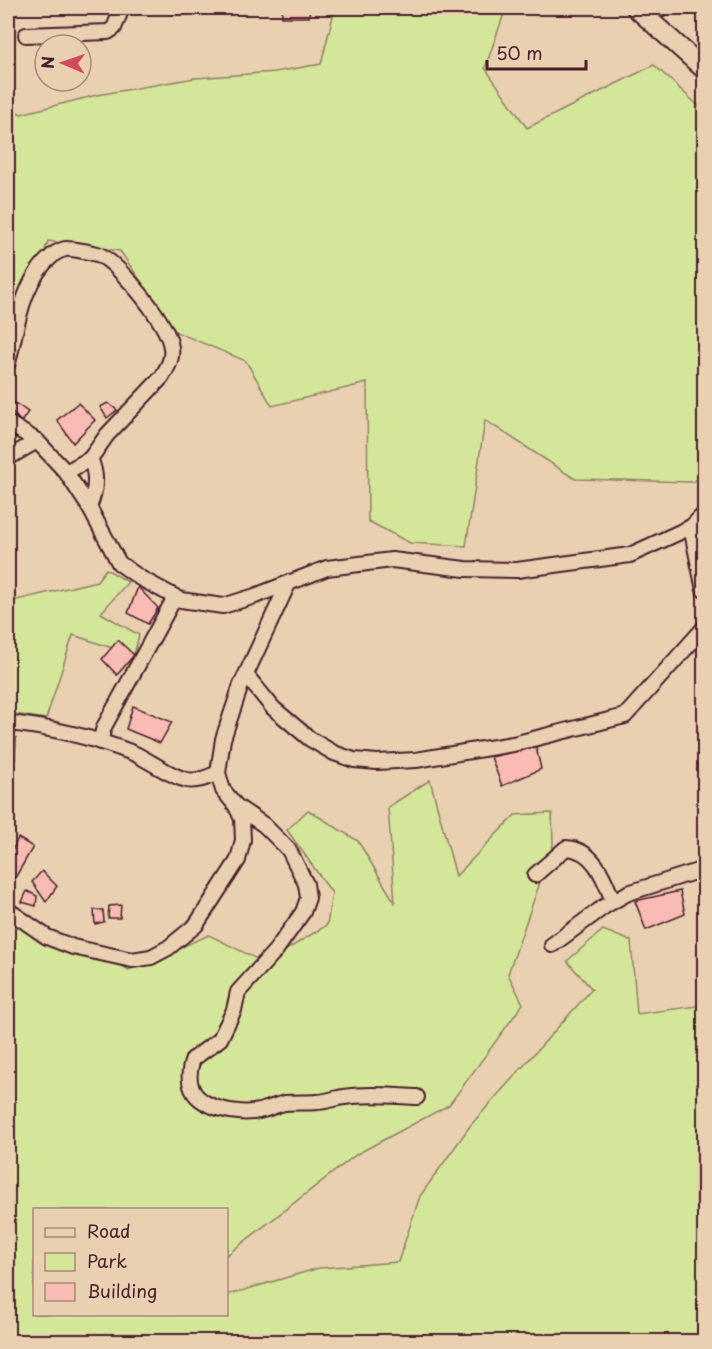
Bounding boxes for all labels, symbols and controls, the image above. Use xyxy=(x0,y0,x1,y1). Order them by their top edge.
north arrow xyxy=(33,33,93,93)
scale bar xyxy=(487,33,586,71)
text: 50 m xyxy=(496,39,543,66)
text: N xyxy=(35,56,59,69)
legend xyxy=(33,1208,228,1316)
text: Road xyxy=(87,1217,131,1244)
text: Park xyxy=(87,1247,127,1274)
text: Building xyxy=(87,1277,157,1304)

